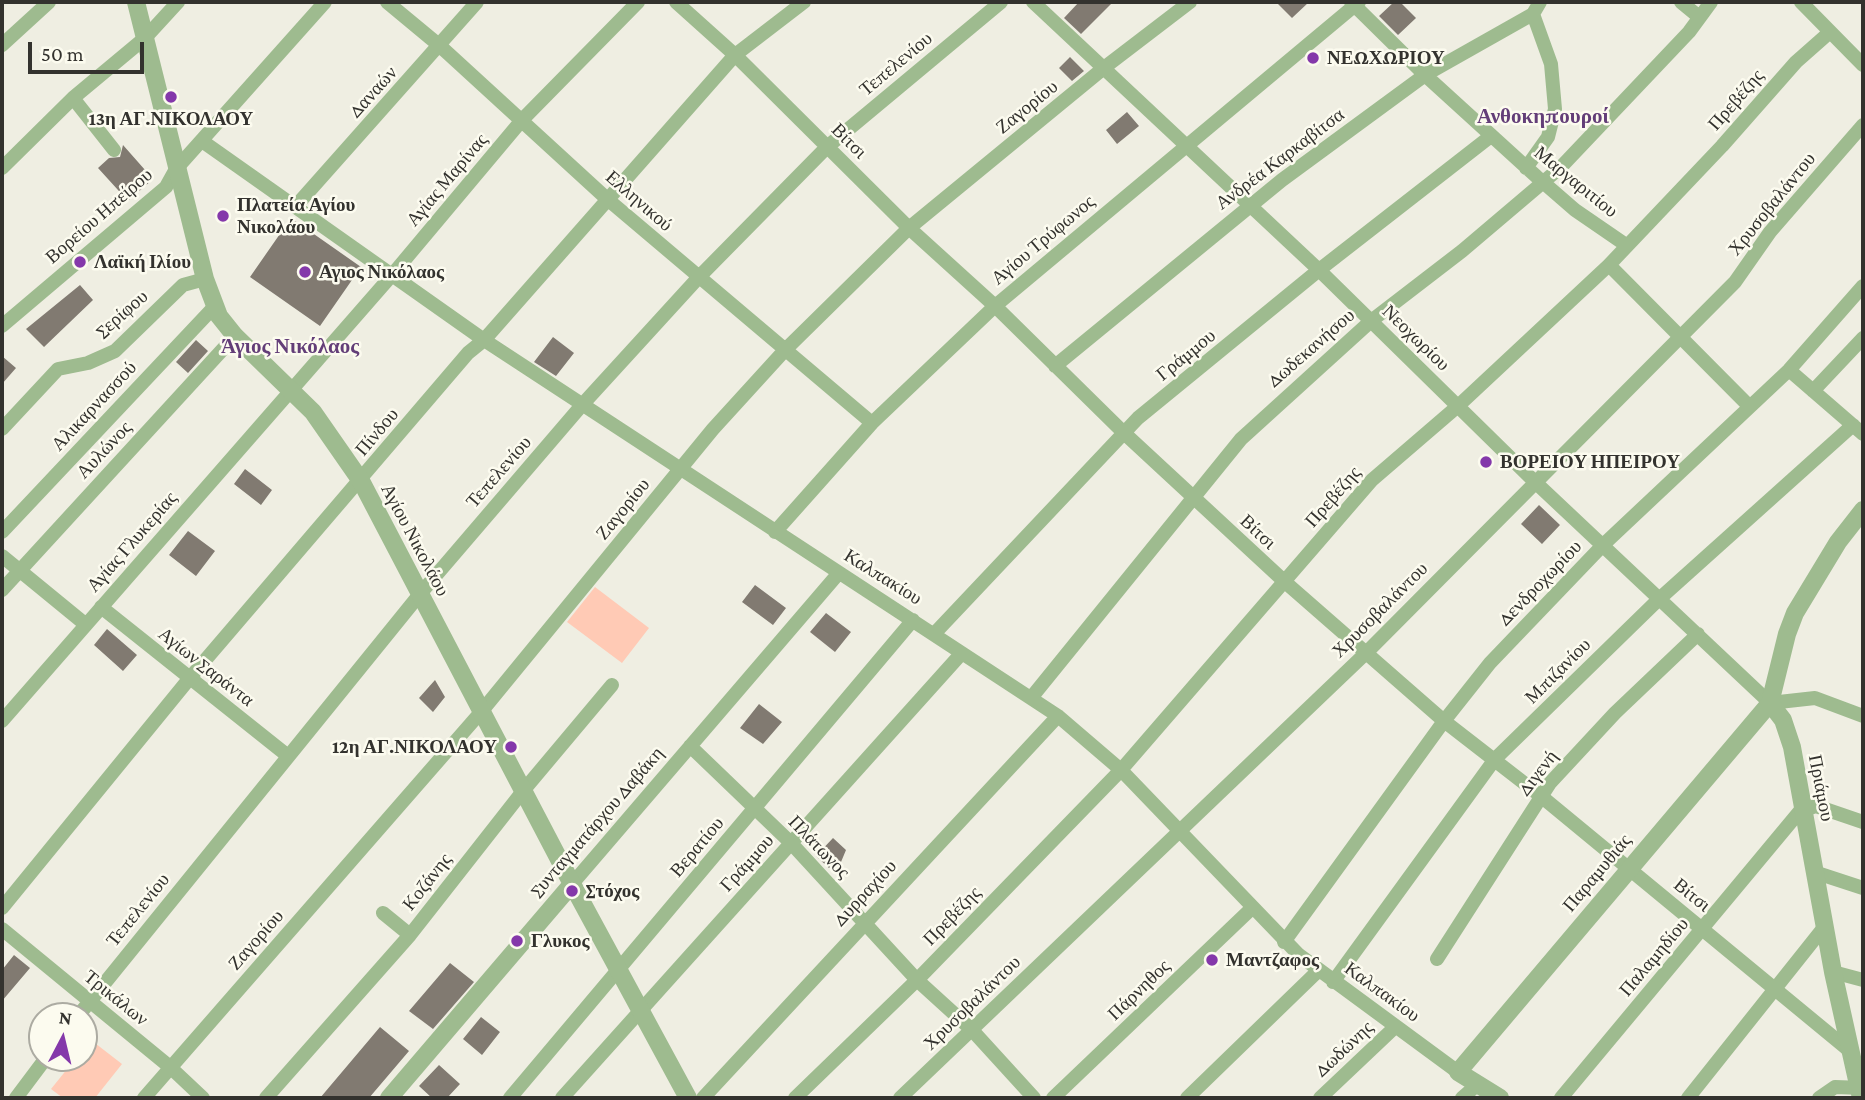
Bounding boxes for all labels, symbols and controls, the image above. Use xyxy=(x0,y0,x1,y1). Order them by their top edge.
street label: Τεπελενίου xyxy=(855,27,937,101)
scale bar xyxy=(32,28,147,72)
text: 50 m xyxy=(41,42,84,66)
place label: ΝΕΩΧΩΡΙΟΥ xyxy=(1327,47,1445,69)
marker: ΝΕΩΧΩΡΙΟΥ xyxy=(1305,50,1321,66)
street label: Δαναών xyxy=(344,62,402,122)
street label: Πρεβέζης xyxy=(1703,65,1769,135)
street label: Ζαγορίου xyxy=(991,75,1063,139)
marker: 13η ΑΓ.ΝΙΚΟΛΑΟΥ xyxy=(163,89,179,105)
street label: Ανδρέα Καρκαβίτσα xyxy=(1211,103,1349,215)
district label: Ανθοκηπουροί xyxy=(1477,104,1609,130)
place label: 13η ΑΓ.ΝΙΚΟΛΑΟΥ xyxy=(89,108,253,130)
street label: Βίτσι xyxy=(827,119,871,163)
street label: Αγίας Μαρίνας xyxy=(401,129,493,231)
street label: Μαργαριτίου xyxy=(1530,141,1622,223)
street label: Χρυσοβαλάντου xyxy=(1723,148,1821,260)
street label: Βορείου Ηπείρου xyxy=(41,163,157,269)
street label: Ελληνικού xyxy=(601,166,677,236)
street label: Αγίου Τρύφωνος xyxy=(987,190,1099,290)
place label: Πλατεία Αγίου Νικολάου xyxy=(237,194,355,238)
marker: Πλατεία Αγίου Νικολάου xyxy=(215,208,231,224)
place label: Λαϊκή Ιλίου xyxy=(94,251,191,273)
marker: Λαϊκή Ιλίου xyxy=(72,254,88,270)
place label: Αγιος Νικόλαος xyxy=(319,261,444,283)
marker: Αγιος Νικόλαος xyxy=(297,264,313,280)
street label: Σερίφου xyxy=(91,285,153,343)
street label: Νεοχωρίου xyxy=(1377,300,1455,376)
street label: Δωδεκανήσου xyxy=(1263,304,1359,392)
street label: Γράμμου xyxy=(1152,324,1220,386)
district label: Άγιος Νικόλαος xyxy=(221,334,359,360)
street label: Αλικαρνασσού xyxy=(47,356,141,456)
street label: Πίνδου xyxy=(350,403,404,461)
street label: Αυλώνος xyxy=(72,416,136,484)
street label: Τεπελενίου xyxy=(462,431,536,513)
place label: ΒΟΡΕΙΟΥ ΗΠΕΙΡΟΥ xyxy=(1500,451,1680,473)
marker: ΒΟΡΕΙΟΥ ΗΠΕΙΡΟΥ xyxy=(1478,454,1494,470)
street label: Πρεβέζης xyxy=(1300,462,1366,532)
street label: Ζαγορίου xyxy=(591,473,655,545)
street label: Αγίου Νικολάου xyxy=(376,480,454,600)
street label: Αγίας Γλυκερίας xyxy=(82,487,182,597)
street label: Βίτσι xyxy=(1235,510,1281,554)
street label: Δενδροχωρίου xyxy=(1493,535,1587,631)
street label: Καλπακίου xyxy=(840,544,926,610)
street label: Χρυσοβαλάντου xyxy=(1327,557,1433,663)
street label: Αγίων Σαράντα xyxy=(154,623,258,711)
street label: Μπιζανίου xyxy=(1520,633,1596,709)
place label: 12η ΑΓ.ΝΙΚΟΛΑΟΥ xyxy=(332,736,497,758)
marker: 12η ΑΓ.ΝΙΚΟΛΑΟΥ xyxy=(503,739,519,755)
street label: Συνταγματάρχου Δαβάκη xyxy=(525,742,669,902)
street label: Διγενή xyxy=(1513,746,1563,800)
street label: Πριάμου xyxy=(1803,753,1839,823)
street label: Πλάτωνος xyxy=(783,811,855,883)
street label: Βερατίου xyxy=(665,812,729,882)
street label: Γράμμου xyxy=(715,829,779,897)
street label: Παραμυθιάς xyxy=(1558,830,1636,916)
street label: Κοζάνης xyxy=(398,849,456,915)
street label: Δυρραχίου xyxy=(828,855,902,931)
street label: Τεπελενίου xyxy=(101,869,175,951)
street label: Βίτσι xyxy=(1669,873,1715,917)
place label: Στόχος xyxy=(586,880,639,902)
street label: Πρεβέζης xyxy=(918,882,986,950)
marker: Στόχος xyxy=(564,883,580,899)
street label: Ζαγορίου xyxy=(223,905,289,975)
street label: Παλαμηδίου xyxy=(1614,913,1694,1001)
place label: Γλυκος xyxy=(531,930,590,952)
marker: Γλυκος xyxy=(509,933,525,949)
place label: Μαντζαφος xyxy=(1226,949,1319,971)
street label: Χρυσοβαλάντου xyxy=(919,951,1025,1055)
marker: Μαντζαφος xyxy=(1204,952,1220,968)
street label: Πάρνηθος xyxy=(1103,955,1175,1025)
street label: Καλπακίου xyxy=(1340,957,1424,1027)
street label: Τρικάλων xyxy=(79,965,153,1031)
north arrow xyxy=(28,1002,98,1072)
text: N xyxy=(58,1006,73,1029)
street label: Δωδώνης xyxy=(1310,1016,1378,1082)

